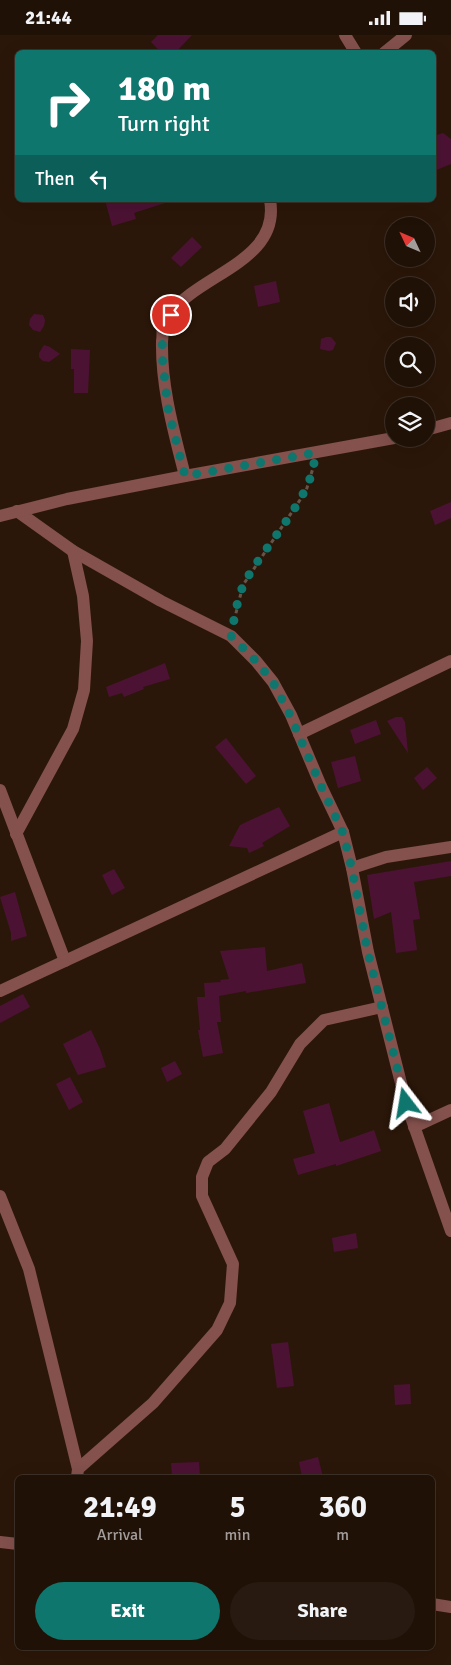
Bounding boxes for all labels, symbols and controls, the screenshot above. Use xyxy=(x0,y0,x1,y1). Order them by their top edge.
text: 21:44 xyxy=(25,6,72,30)
text: 180 m xyxy=(118,67,211,110)
icon: right xyxy=(35,70,100,135)
text: Turn right xyxy=(118,110,210,137)
icon: left xyxy=(85,165,113,193)
text: Then xyxy=(35,167,75,191)
north arrow xyxy=(385,217,435,267)
map controls xyxy=(385,217,435,447)
button: sound xyxy=(385,277,435,327)
pin xyxy=(150,294,192,336)
icon: arrive xyxy=(157,301,185,329)
button: search xyxy=(385,337,435,387)
button: layers xyxy=(385,397,435,447)
position arrow xyxy=(379,1076,431,1128)
text: 21:49 xyxy=(83,1489,157,1526)
text: 5 xyxy=(229,1489,246,1526)
text: 360 xyxy=(318,1489,367,1526)
text: Arrival xyxy=(97,1525,143,1545)
text: min xyxy=(225,1525,250,1545)
text: m xyxy=(336,1525,349,1545)
button: Exit xyxy=(35,1582,220,1640)
button: Share xyxy=(230,1582,415,1640)

